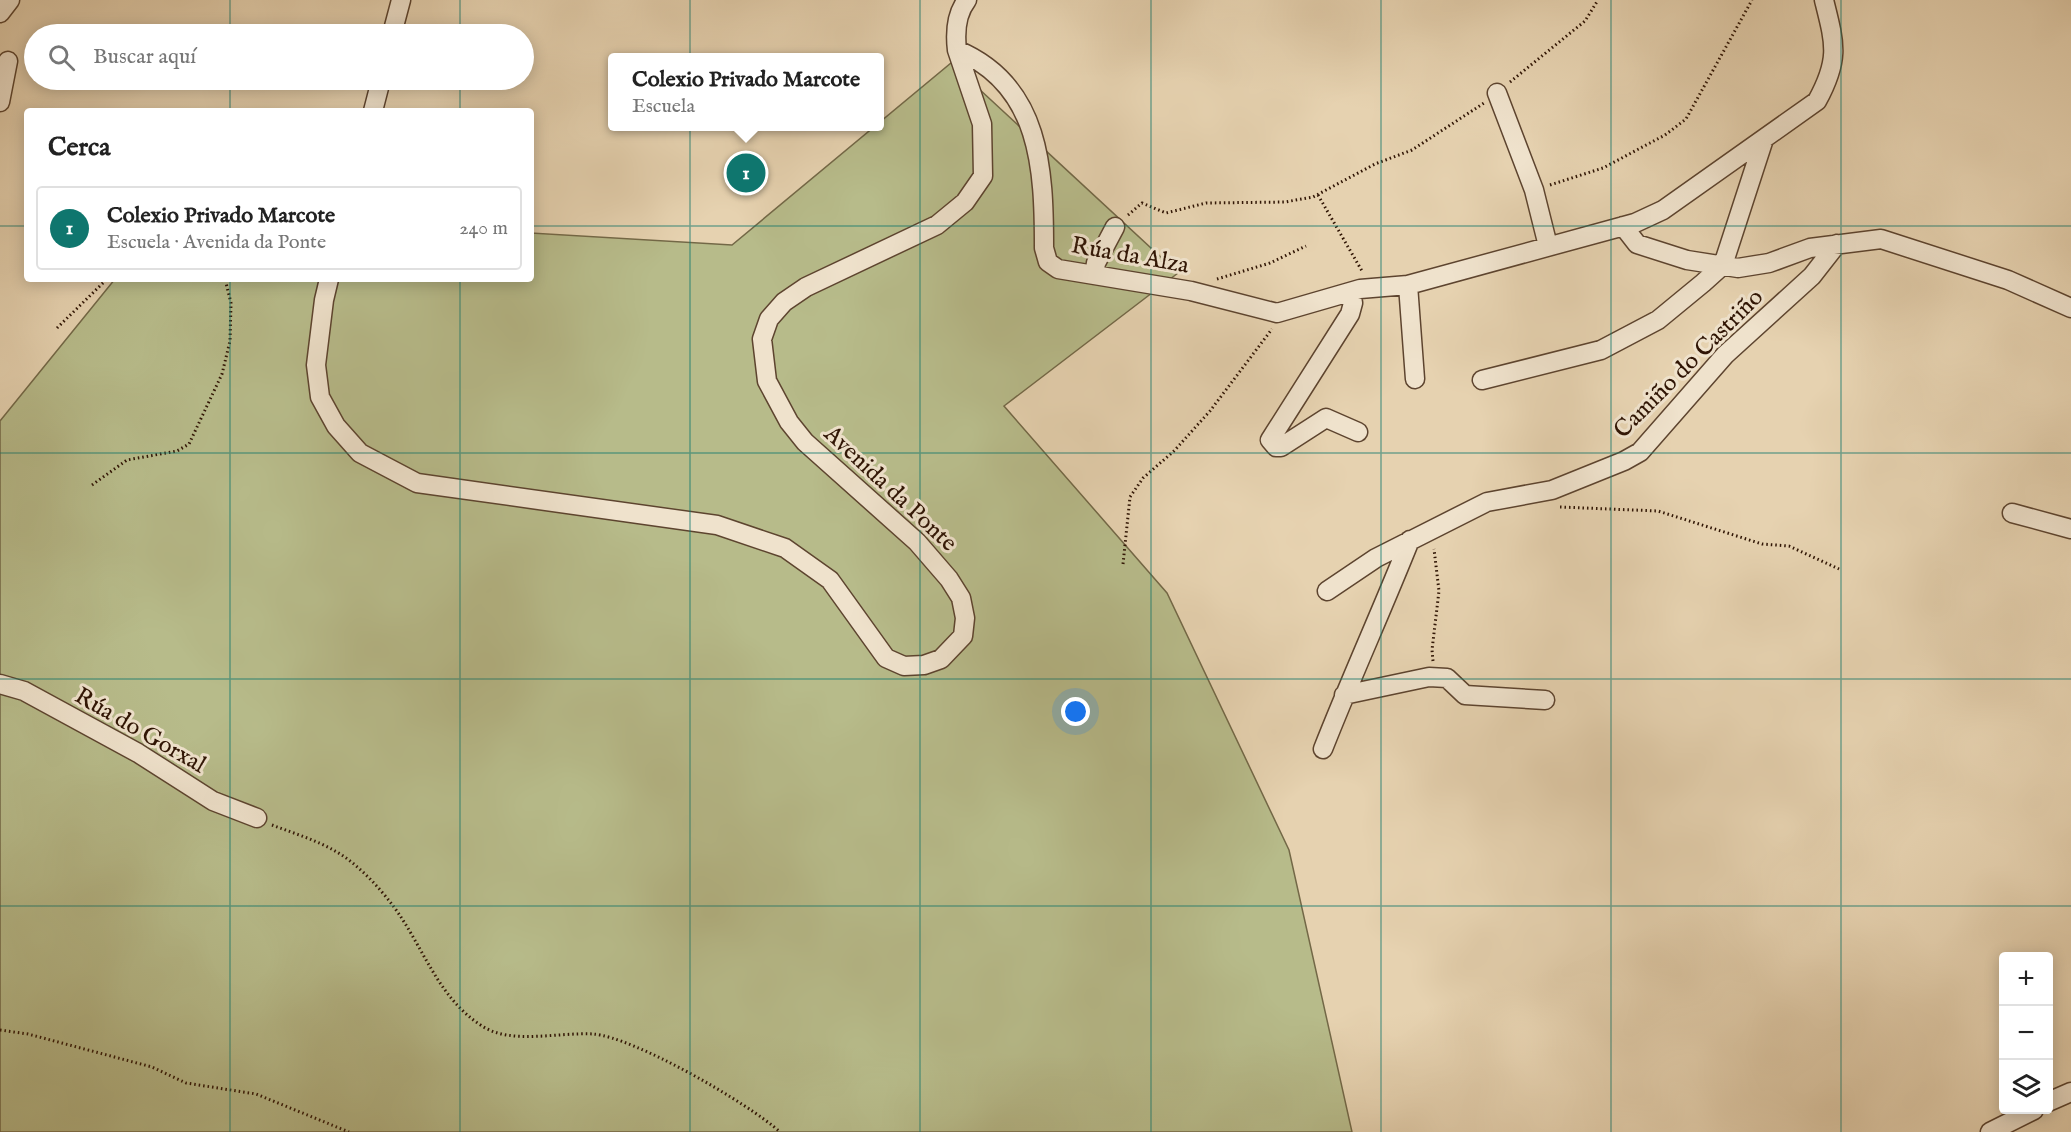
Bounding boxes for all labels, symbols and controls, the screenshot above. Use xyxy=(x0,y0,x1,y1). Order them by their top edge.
search box xyxy=(24,24,534,90)
icon: search xyxy=(45,41,78,74)
text: Buscar aquí xyxy=(93,43,196,71)
popup xyxy=(608,53,884,131)
text: Colexio Privado Marcote xyxy=(632,66,860,94)
text: Escuela xyxy=(632,94,695,119)
text: Cerca xyxy=(48,131,110,164)
pin: 1 xyxy=(726,150,766,195)
text: Colexio Privado Marcote xyxy=(107,202,335,230)
text: 1 xyxy=(66,216,73,241)
text: 240 m xyxy=(459,216,508,241)
text: Escuela · Avenida da Ponte xyxy=(107,230,326,255)
street label: Rúa da Alza xyxy=(1069,230,1192,282)
street label: Camiño do Castriño xyxy=(1607,282,1771,446)
street label: Avenida da Ponte xyxy=(816,419,963,559)
street label: Rúa do Gorxal xyxy=(69,681,212,781)
your location xyxy=(1061,697,1090,726)
map controls xyxy=(1999,952,2053,1114)
button: + xyxy=(1999,952,2053,1006)
button: − xyxy=(1999,1006,2053,1060)
button: layers xyxy=(1999,1060,2053,1114)

